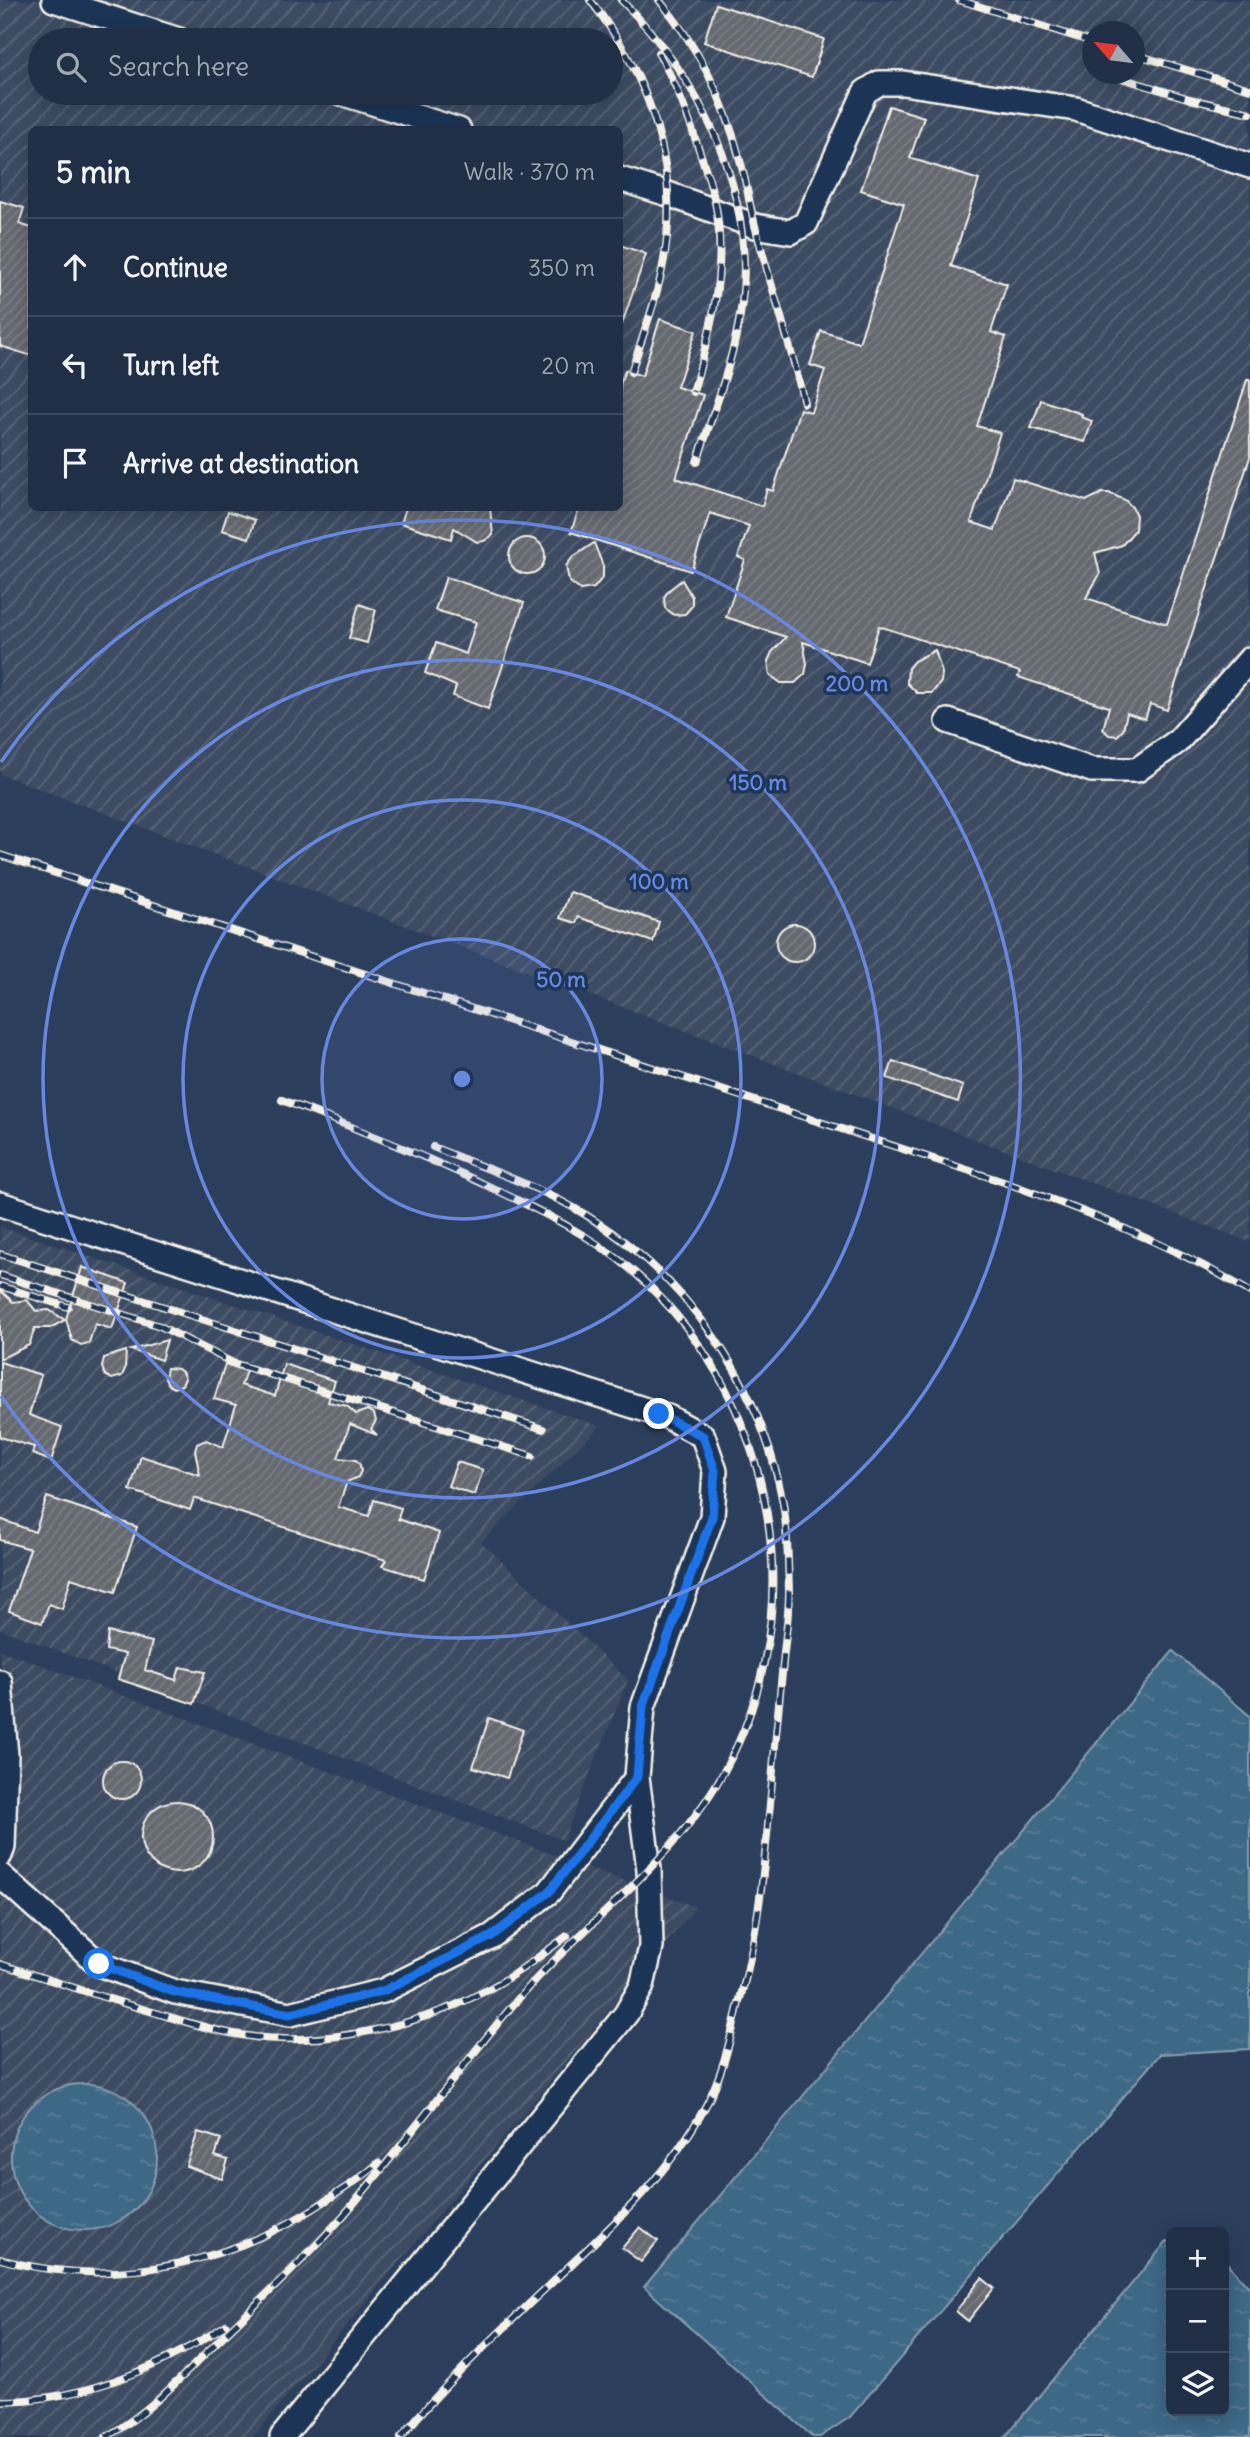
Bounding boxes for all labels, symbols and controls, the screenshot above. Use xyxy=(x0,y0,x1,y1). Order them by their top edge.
north arrow xyxy=(1082,21,1145,84)
search box xyxy=(28,28,623,105)
icon: search xyxy=(52,48,90,86)
text: Search here xyxy=(108,50,249,83)
text: 5 min xyxy=(56,153,131,191)
text: Walk · 370 m xyxy=(464,157,595,186)
icon: ahead xyxy=(56,248,94,286)
text: Continue xyxy=(123,251,228,284)
text: 350 m xyxy=(528,253,595,282)
icon: left xyxy=(56,346,94,384)
text: Turn left xyxy=(123,349,219,382)
text: 20 m xyxy=(542,351,595,380)
icon: arrive xyxy=(56,444,94,482)
text: Arrive at destination xyxy=(123,447,359,480)
text: 200 m xyxy=(826,670,889,697)
text: 150 m xyxy=(729,769,787,796)
text: 100 m xyxy=(629,868,689,895)
text: 50 m xyxy=(536,966,586,993)
centre of rings xyxy=(450,1067,474,1091)
route end xyxy=(643,1398,674,1429)
route start xyxy=(83,1948,114,1979)
map controls xyxy=(1166,2227,1229,2416)
button: + xyxy=(1166,2227,1229,2290)
button: − xyxy=(1166,2290,1229,2353)
button: layers xyxy=(1166,2353,1229,2416)

